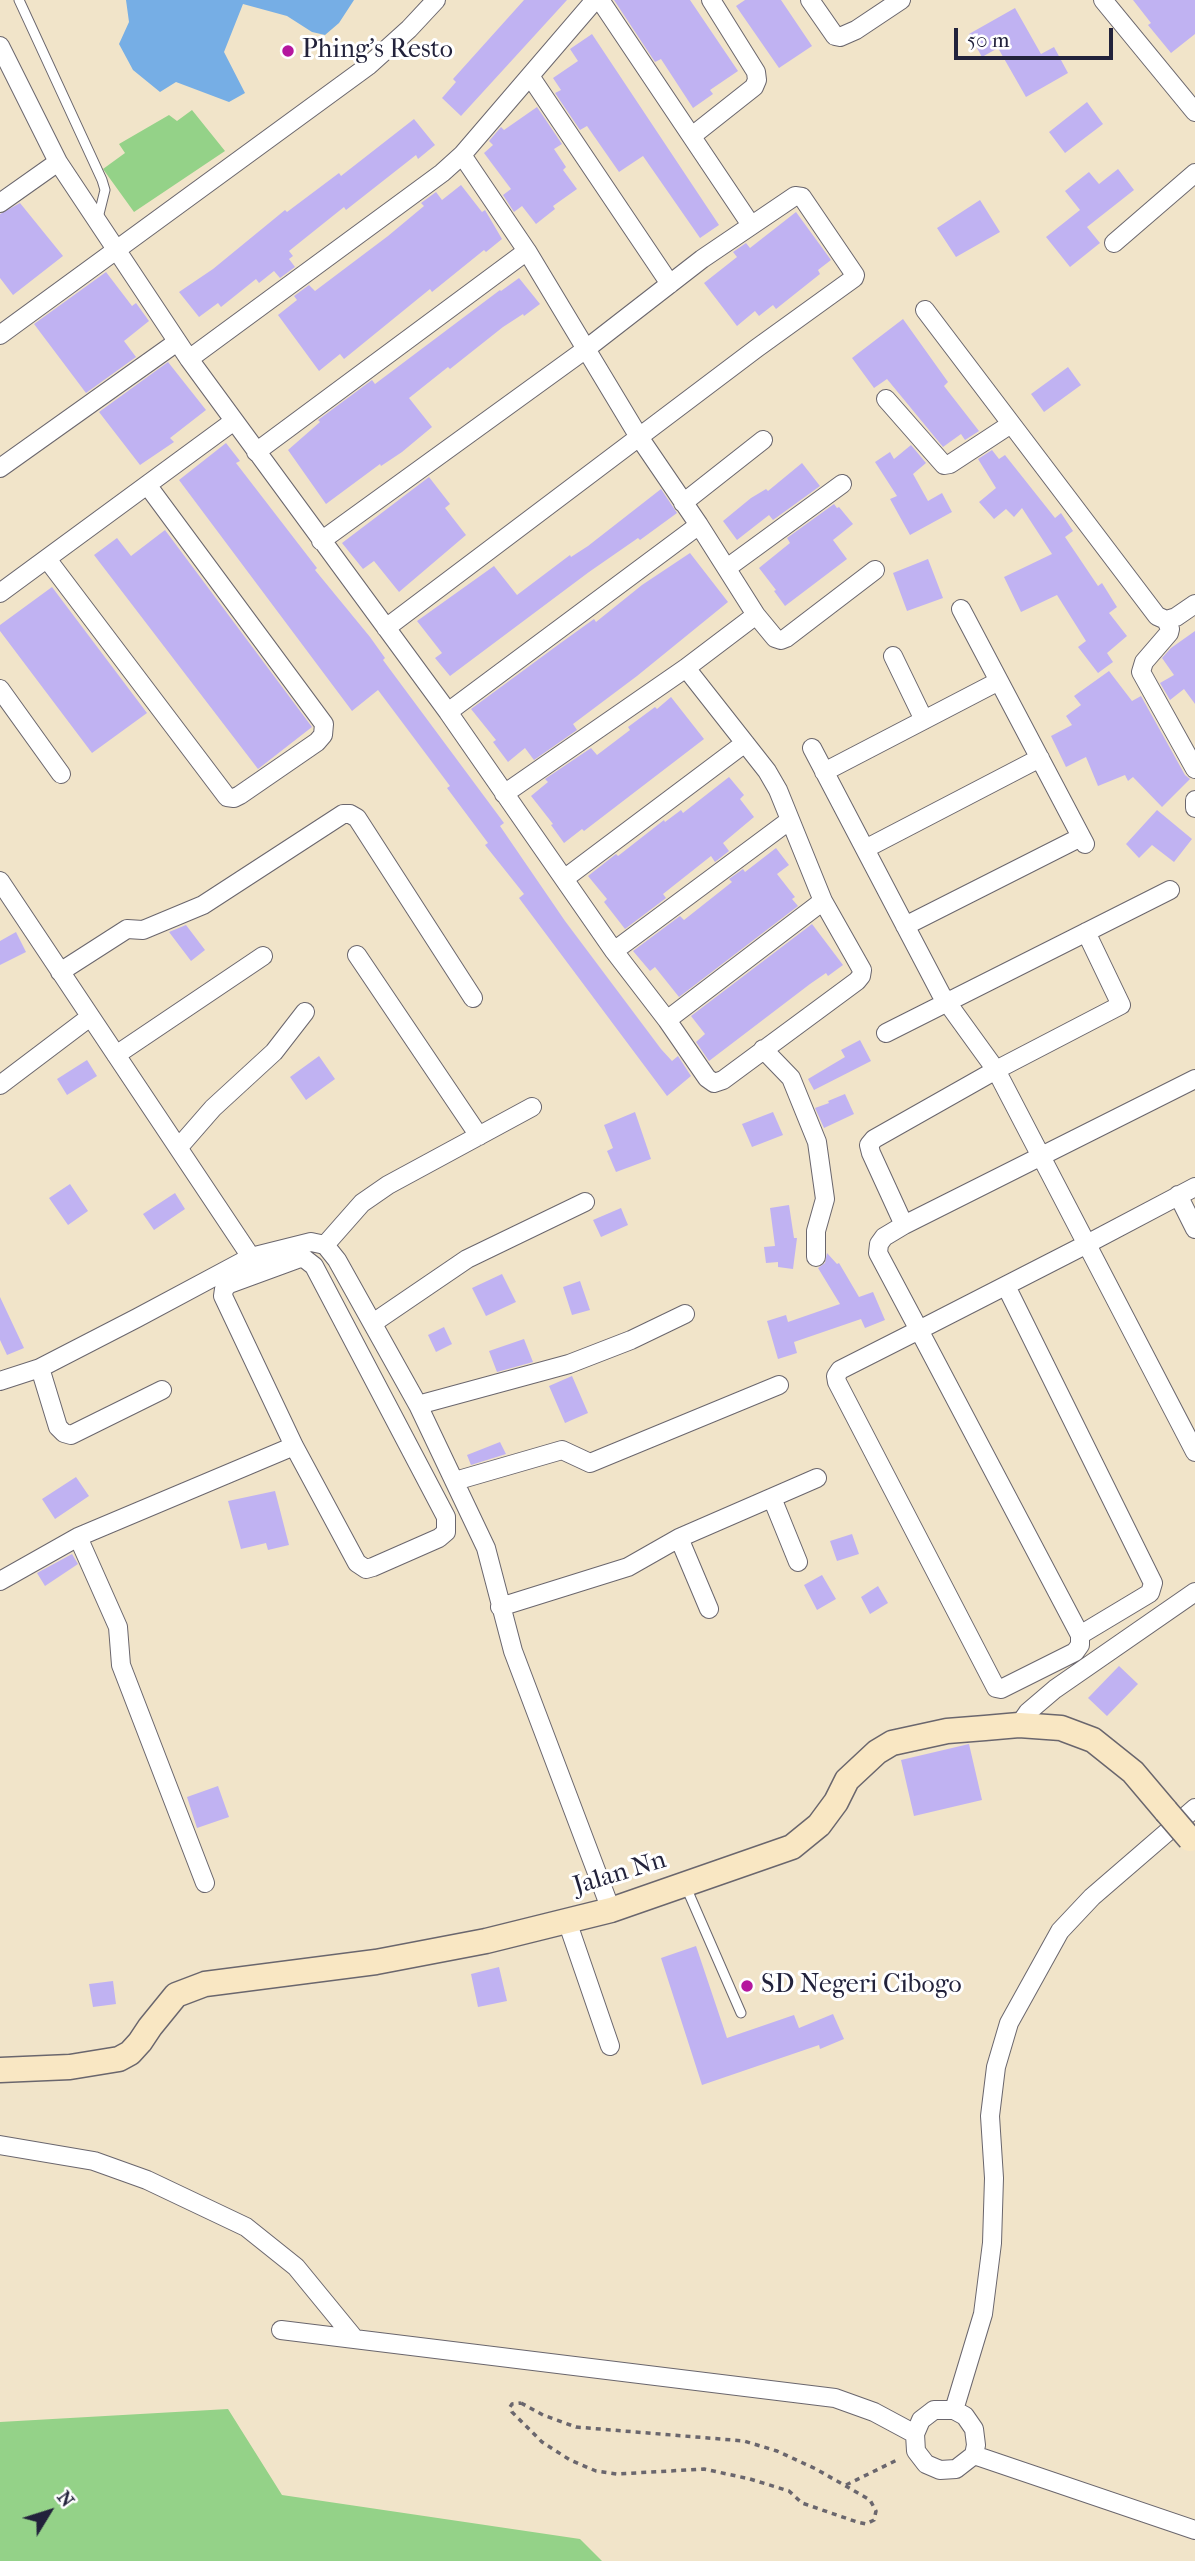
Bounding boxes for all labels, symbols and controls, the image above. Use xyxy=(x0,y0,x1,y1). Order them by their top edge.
scale bar xyxy=(957,14,1116,58)
text: 50 m xyxy=(967,28,1010,52)
place label: Phing's Resto xyxy=(302,35,453,67)
marker: Phing's Resto xyxy=(280,43,296,59)
street label: Jalan Nn xyxy=(570,1845,670,1903)
place label: SD Negeri Cibogo xyxy=(761,1970,962,2002)
marker: SD Negeri Cibogo xyxy=(739,1978,755,1994)
north arrow xyxy=(14,2477,84,2547)
text: N xyxy=(52,2487,79,2512)

